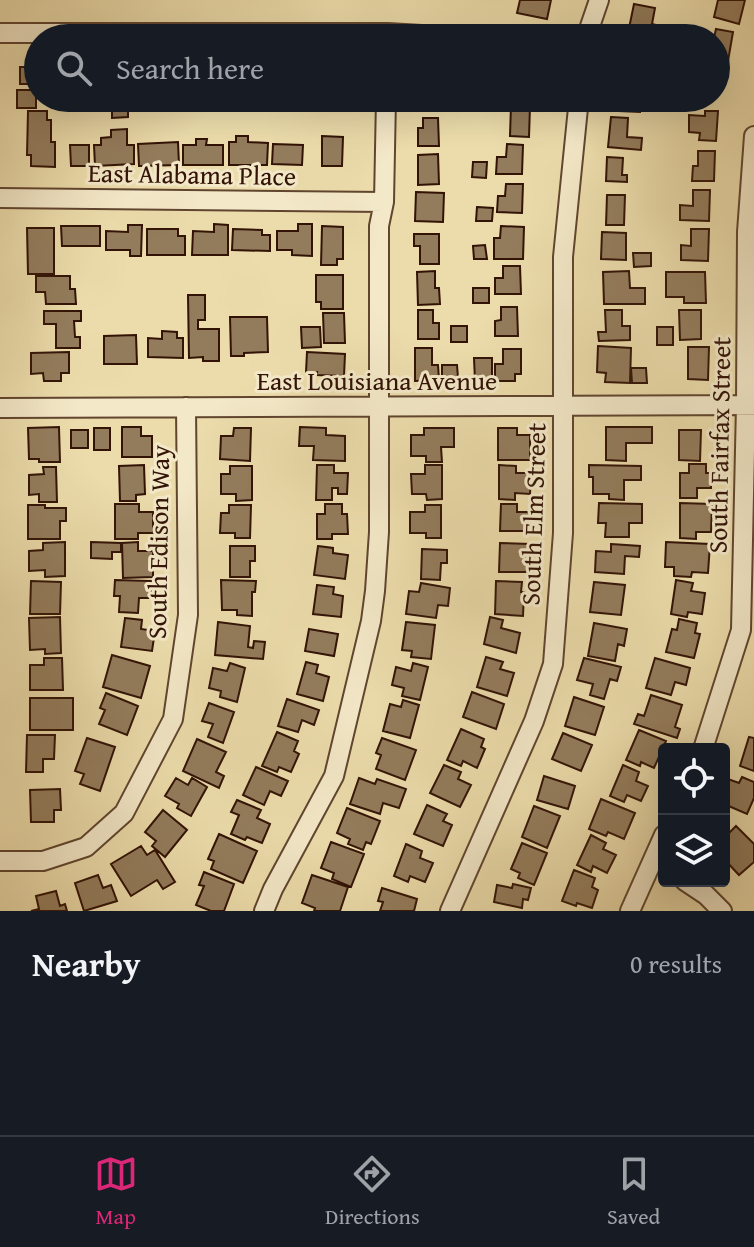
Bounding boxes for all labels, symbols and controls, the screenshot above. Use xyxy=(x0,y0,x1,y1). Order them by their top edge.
search box xyxy=(24,24,730,112)
icon: search xyxy=(52,46,96,90)
text: Search here xyxy=(116,46,264,90)
street label: East Alabama Place xyxy=(88,153,296,195)
street label: South Fairfax Street xyxy=(698,336,740,554)
street label: East Louisiana Avenue xyxy=(257,361,497,400)
street label: South Elm Street xyxy=(510,422,556,606)
street label: South Edison Way xyxy=(137,445,179,639)
map controls xyxy=(658,743,730,887)
button: locate xyxy=(658,743,730,815)
button: layers xyxy=(658,815,730,887)
text: Nearby xyxy=(32,939,141,988)
text: 0 results xyxy=(630,944,722,983)
tab: Map xyxy=(94,1152,138,1232)
tab: Directions xyxy=(325,1152,420,1232)
tab: Saved xyxy=(607,1152,660,1232)

